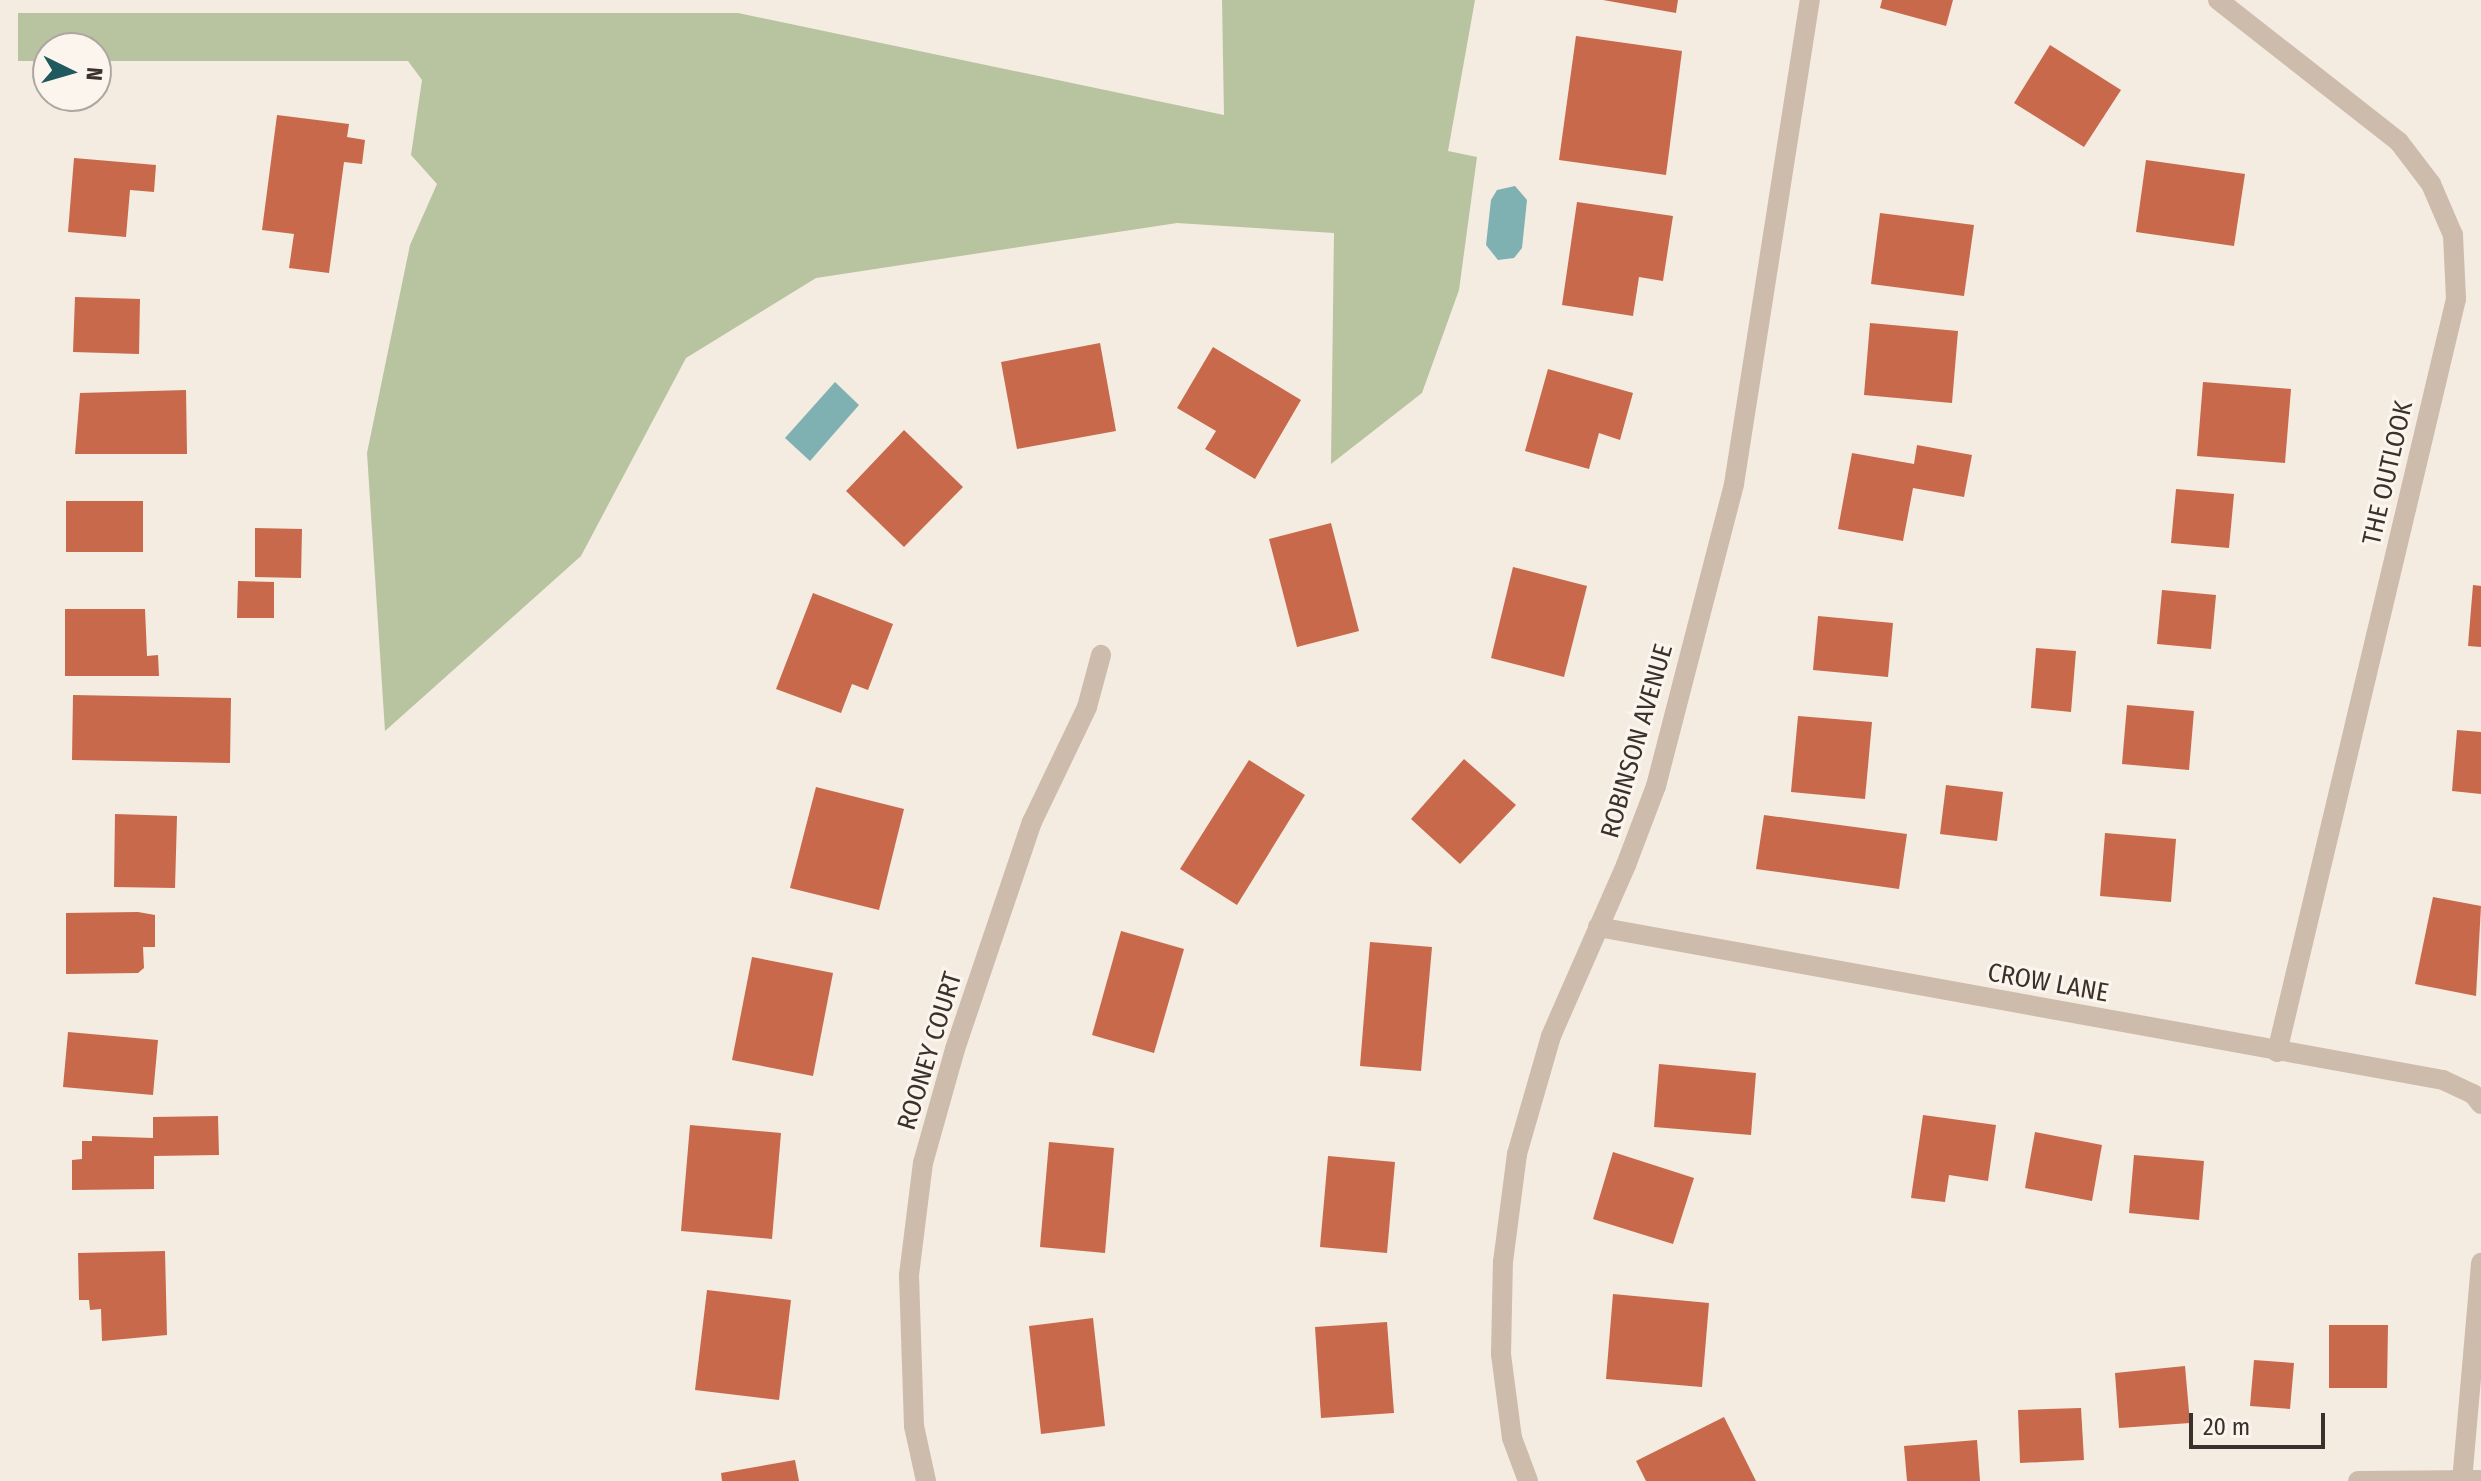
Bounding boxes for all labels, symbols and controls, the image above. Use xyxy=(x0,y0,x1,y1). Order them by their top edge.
north arrow xyxy=(32,32,112,112)
text: N xyxy=(80,66,108,82)
street label: THE OUTLOOK xyxy=(2356,398,2420,548)
street label: ROBINSON AVENUE xyxy=(1594,640,1680,842)
street label: CROW LANE xyxy=(1985,957,2111,1009)
street label: ROONEY COURT xyxy=(891,968,969,1134)
scale bar xyxy=(2193,1397,2329,1447)
text: 20 m xyxy=(2203,1413,2250,1441)

